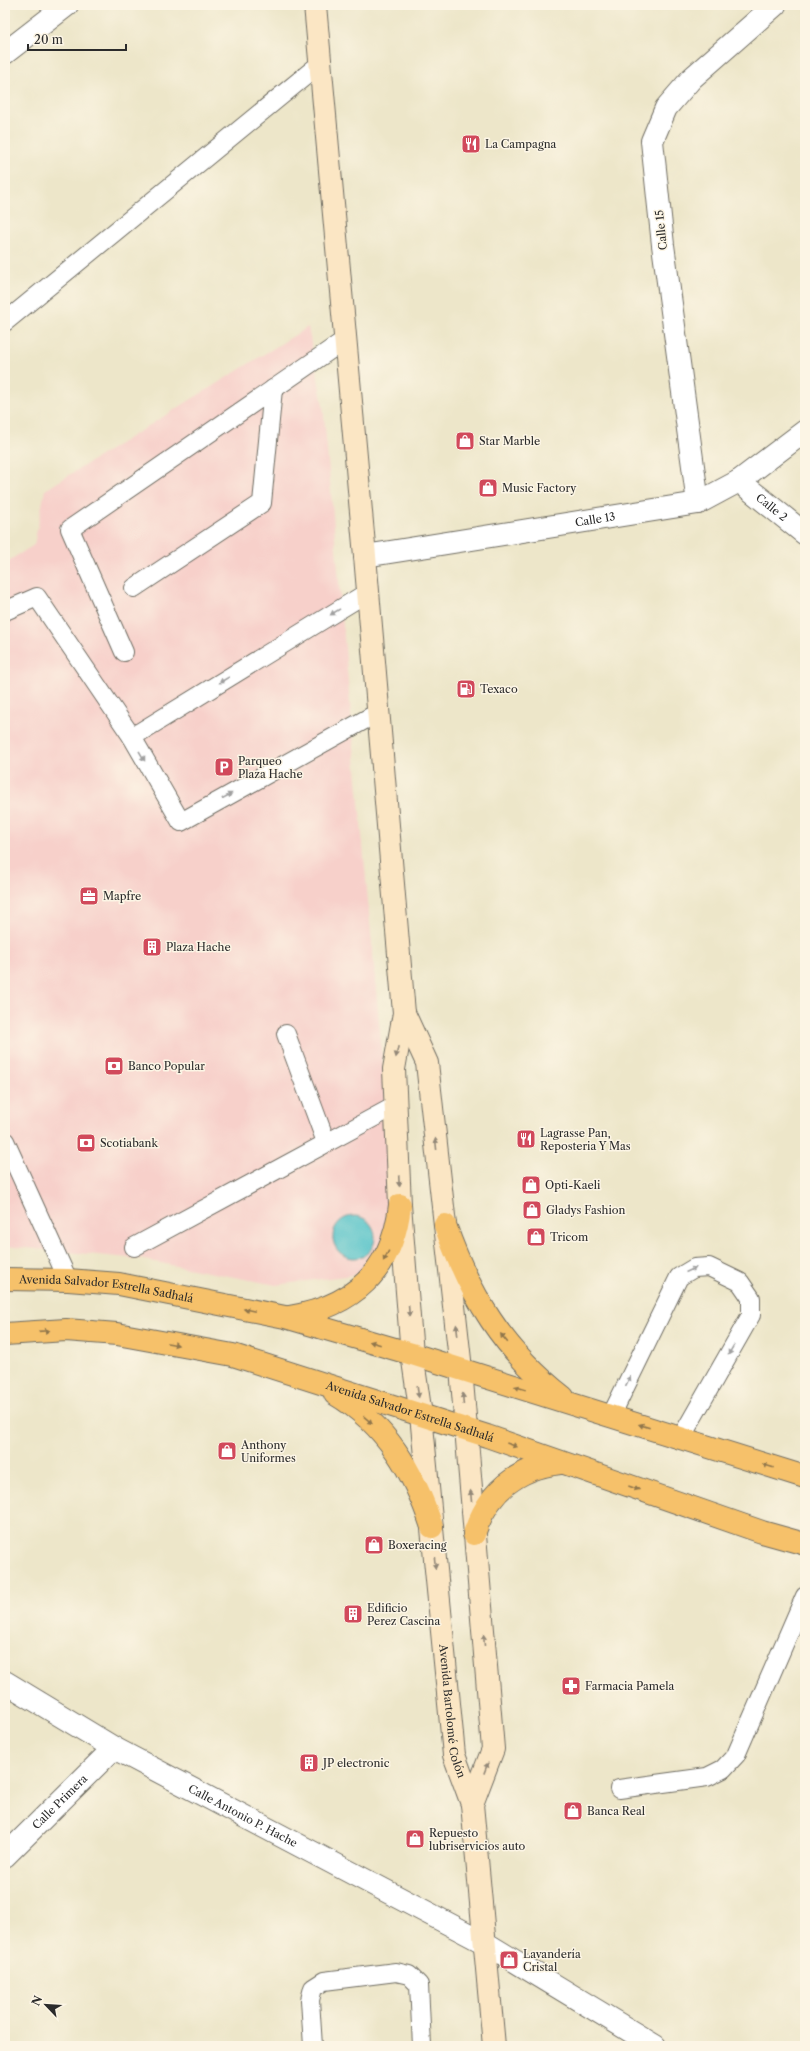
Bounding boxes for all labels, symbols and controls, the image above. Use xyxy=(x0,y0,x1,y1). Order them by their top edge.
scale bar xyxy=(28,26,126,52)
text: 20 m xyxy=(34,32,63,47)
restaurant icon: La Campagna xyxy=(460,133,482,155)
place label: La Campagna xyxy=(485,137,557,151)
street label: Calle 15 xyxy=(652,209,670,251)
shop icon: Star Marble xyxy=(454,430,476,452)
place label: Star Marble xyxy=(479,434,540,448)
shop icon: Music Factory xyxy=(477,477,499,499)
place label: Music Factory xyxy=(502,481,577,495)
street label: Calle 2 xyxy=(753,490,790,524)
street label: Calle 13 xyxy=(574,509,616,529)
one-way arrow xyxy=(329,609,341,616)
one-way arrow xyxy=(218,677,230,684)
fuel station icon: Texaco xyxy=(455,678,477,700)
place label: Texaco xyxy=(480,682,518,696)
one-way arrow xyxy=(139,750,146,762)
place label: Parqueo Plaza Hache xyxy=(238,754,303,781)
parking icon: Parqueo Plaza Hache xyxy=(213,756,235,778)
one-way arrow xyxy=(221,793,233,800)
office icon: Mapfre xyxy=(78,885,100,907)
place label: Mapfre xyxy=(103,889,141,903)
building icon: Plaza Hache xyxy=(141,936,163,958)
place label: Plaza Hache xyxy=(166,940,231,954)
one-way arrow xyxy=(393,1046,399,1058)
bank icon: Banco Popular xyxy=(103,1055,125,1077)
place label: Banco Popular xyxy=(128,1059,205,1073)
place label: Lagrasse Pan, Reposteria Y Mas xyxy=(540,1126,631,1153)
restaurant icon: Lagrasse Pan, Reposteria Y Mas xyxy=(515,1128,537,1150)
bank icon: Scotiabank xyxy=(75,1132,97,1154)
place label: Scotiabank xyxy=(100,1136,158,1150)
one-way arrow xyxy=(433,1138,439,1151)
shop icon: Opti-Kaeli xyxy=(520,1174,542,1196)
one-way arrow xyxy=(395,1175,402,1187)
place label: Opti-Kaeli xyxy=(545,1178,601,1192)
shop icon: Gladys Fashion xyxy=(521,1199,543,1221)
place label: Gladys Fashion xyxy=(546,1203,626,1217)
shop icon: Tricom xyxy=(525,1226,547,1248)
place label: Tricom xyxy=(550,1230,589,1244)
one-way arrow xyxy=(383,1250,389,1261)
one-way arrow xyxy=(686,1267,697,1273)
street label: Avenida Salvador Estrella Sadhalá xyxy=(18,1272,195,1306)
one-way arrow xyxy=(405,1305,412,1317)
one-way arrow xyxy=(243,1306,255,1312)
one-way arrow xyxy=(453,1324,460,1336)
one-way arrow xyxy=(38,1328,50,1335)
one-way arrow xyxy=(499,1333,508,1344)
one-way arrow xyxy=(368,1340,380,1346)
one-way arrow xyxy=(167,1341,179,1347)
one-way arrow xyxy=(728,1344,735,1356)
one-way arrow xyxy=(625,1375,631,1386)
street label: Avenida Salvador Estrella Sadhalá xyxy=(323,1378,496,1445)
one-way arrow xyxy=(514,1385,526,1391)
one-way arrow xyxy=(415,1386,421,1398)
one-way arrow xyxy=(460,1393,467,1405)
one-way arrow xyxy=(363,1415,373,1424)
one-way arrow xyxy=(638,1423,650,1429)
place label: Anthony Uniformes xyxy=(240,1438,296,1465)
shop icon: Anthony Uniformes xyxy=(216,1440,238,1462)
one-way arrow xyxy=(506,1442,518,1448)
one-way arrow xyxy=(761,1463,773,1469)
one-way arrow xyxy=(629,1485,641,1491)
one-way arrow xyxy=(468,1490,474,1502)
shop icon: Boxeracing xyxy=(363,1534,385,1556)
place label: Boxeracing xyxy=(388,1538,447,1552)
one-way arrow xyxy=(432,1557,439,1569)
place label: Edificio Perez Cascina xyxy=(367,1601,440,1628)
building icon: Edificio Perez Cascina xyxy=(342,1603,364,1625)
one-way arrow xyxy=(480,1634,487,1646)
street label: Avenida Bartolomé Colón xyxy=(436,1643,469,1780)
pharmacy icon: Farmacia Pamela xyxy=(560,1675,582,1697)
place label: Farmacia Pamela xyxy=(585,1679,675,1693)
building icon: JP electronic xyxy=(298,1752,320,1774)
place label: JP electronic xyxy=(321,1756,390,1770)
one-way arrow xyxy=(484,1762,490,1774)
street label: Calle Primera xyxy=(29,1771,90,1832)
street label: Calle Antonio P. Hache xyxy=(186,1781,300,1850)
shop icon: Banca Real xyxy=(562,1800,584,1822)
place label: Banca Real xyxy=(587,1804,646,1818)
place label: Repuesto lubriservicios auto xyxy=(429,1826,526,1853)
shop icon: Repuesto lubriservicios auto xyxy=(404,1828,426,1850)
place label: Lavandería Cristal xyxy=(523,1947,581,1974)
shop icon: Lavandería Cristal xyxy=(498,1949,520,1971)
north arrow xyxy=(26,1985,66,2025)
text: N xyxy=(29,1993,45,2008)

